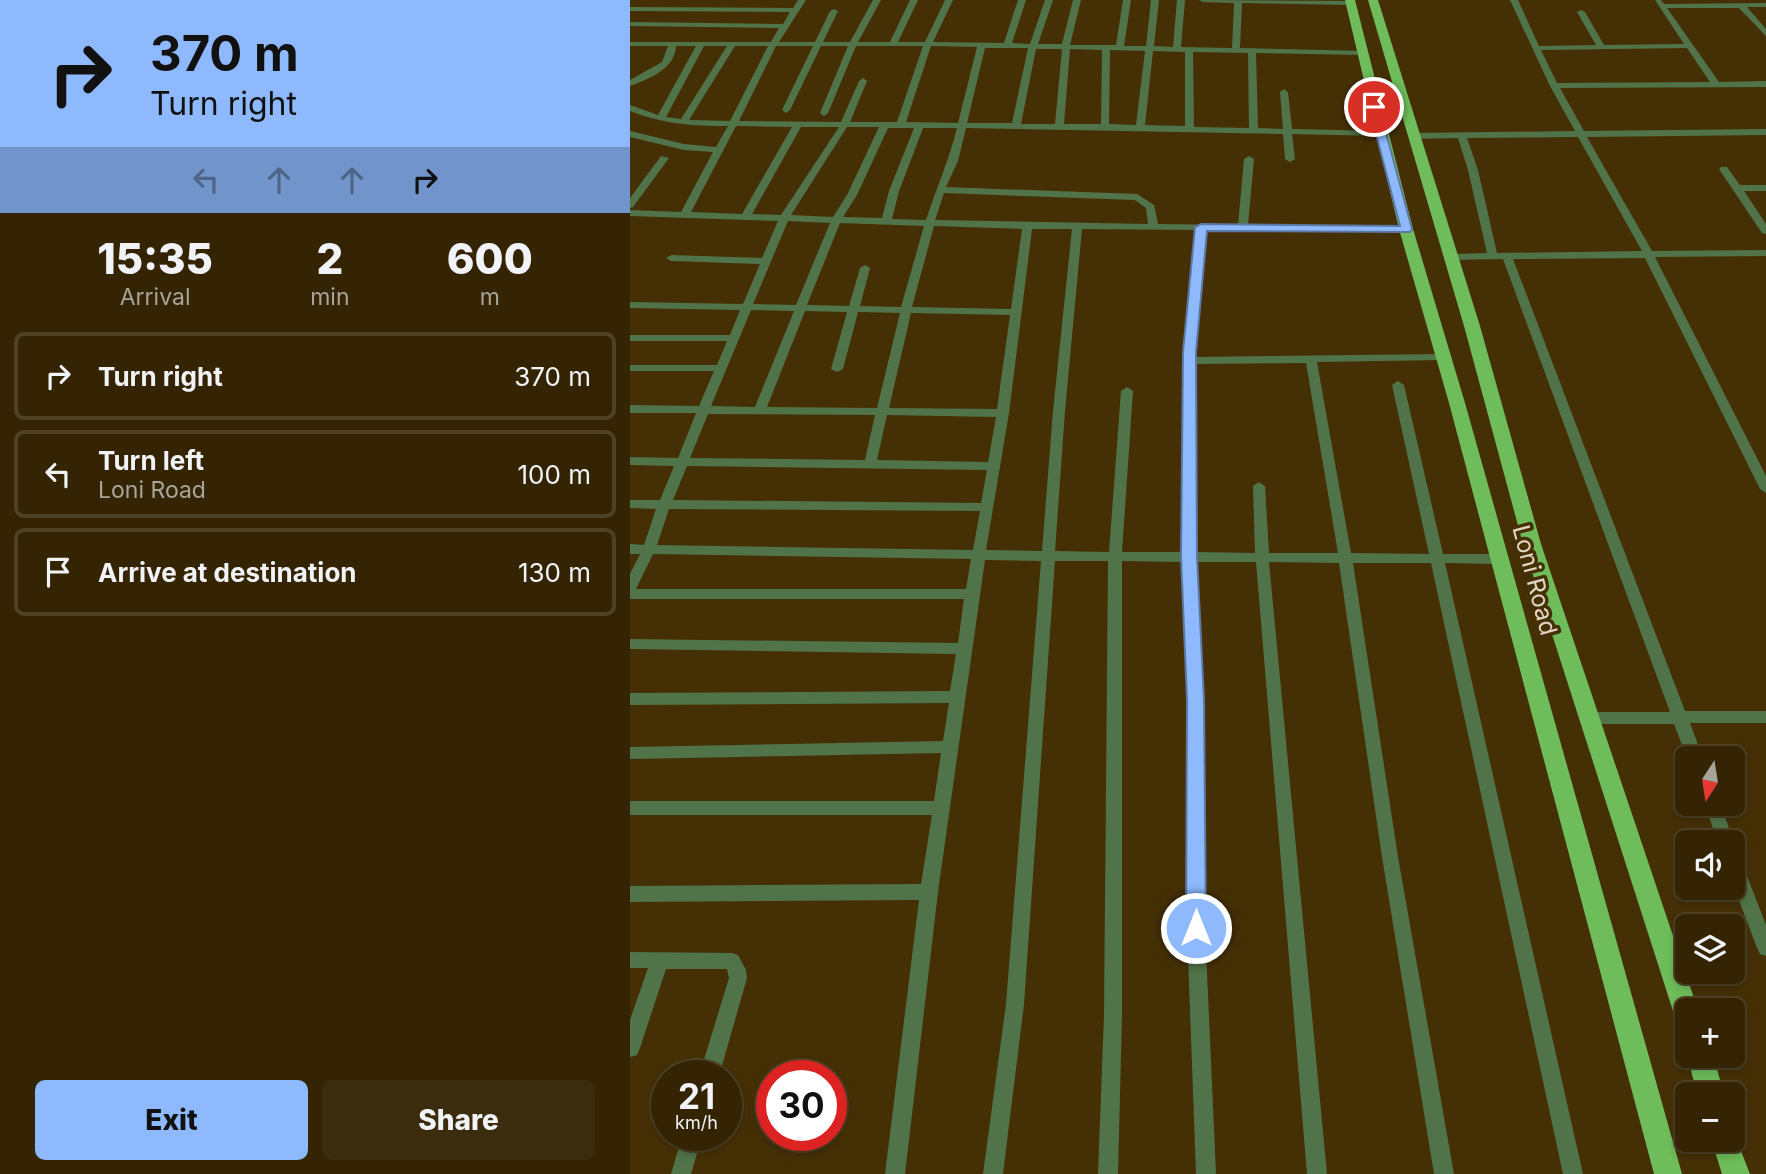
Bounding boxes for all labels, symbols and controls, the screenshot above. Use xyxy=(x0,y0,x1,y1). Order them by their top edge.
text: 370 m xyxy=(150,24,299,83)
icon: right xyxy=(35,28,126,119)
pin xyxy=(1344,77,1404,137)
text: Turn right xyxy=(150,84,297,123)
icon: arrive xyxy=(1355,88,1393,126)
icon: left xyxy=(187,161,225,199)
icon: ahead xyxy=(260,161,298,199)
icon: ahead xyxy=(333,161,371,199)
icon: right xyxy=(406,161,444,199)
text: 15:35 xyxy=(97,233,213,284)
text: 2 xyxy=(316,233,343,284)
text: 600 xyxy=(447,233,533,284)
text: Arrival xyxy=(120,283,191,311)
text: min xyxy=(310,283,350,311)
text: m xyxy=(480,283,500,311)
icon: right xyxy=(39,357,77,395)
text: Turn right xyxy=(98,361,223,392)
text: 370 m xyxy=(514,361,591,392)
text: Turn left xyxy=(98,445,204,476)
icon: left xyxy=(39,455,77,493)
text: 100 m xyxy=(518,459,591,490)
text: Loni Road xyxy=(98,476,206,504)
street label: Loni Road xyxy=(1506,522,1564,638)
icon: arrive xyxy=(39,553,77,591)
text: Arrive at destination xyxy=(98,557,357,588)
text: 130 m xyxy=(518,557,591,588)
north arrow xyxy=(1675,746,1745,816)
map controls xyxy=(1675,746,1745,1152)
button: sound xyxy=(1675,830,1745,900)
position arrow xyxy=(1159,891,1233,965)
button: layers xyxy=(1675,914,1745,984)
button: + xyxy=(1675,998,1745,1068)
speed limit sign: 30 xyxy=(756,1060,847,1151)
text: 21 xyxy=(678,1075,715,1117)
button: Exit xyxy=(35,1080,308,1160)
button: Share xyxy=(322,1080,595,1160)
button: − xyxy=(1675,1082,1745,1152)
text: km/h xyxy=(675,1112,718,1133)

